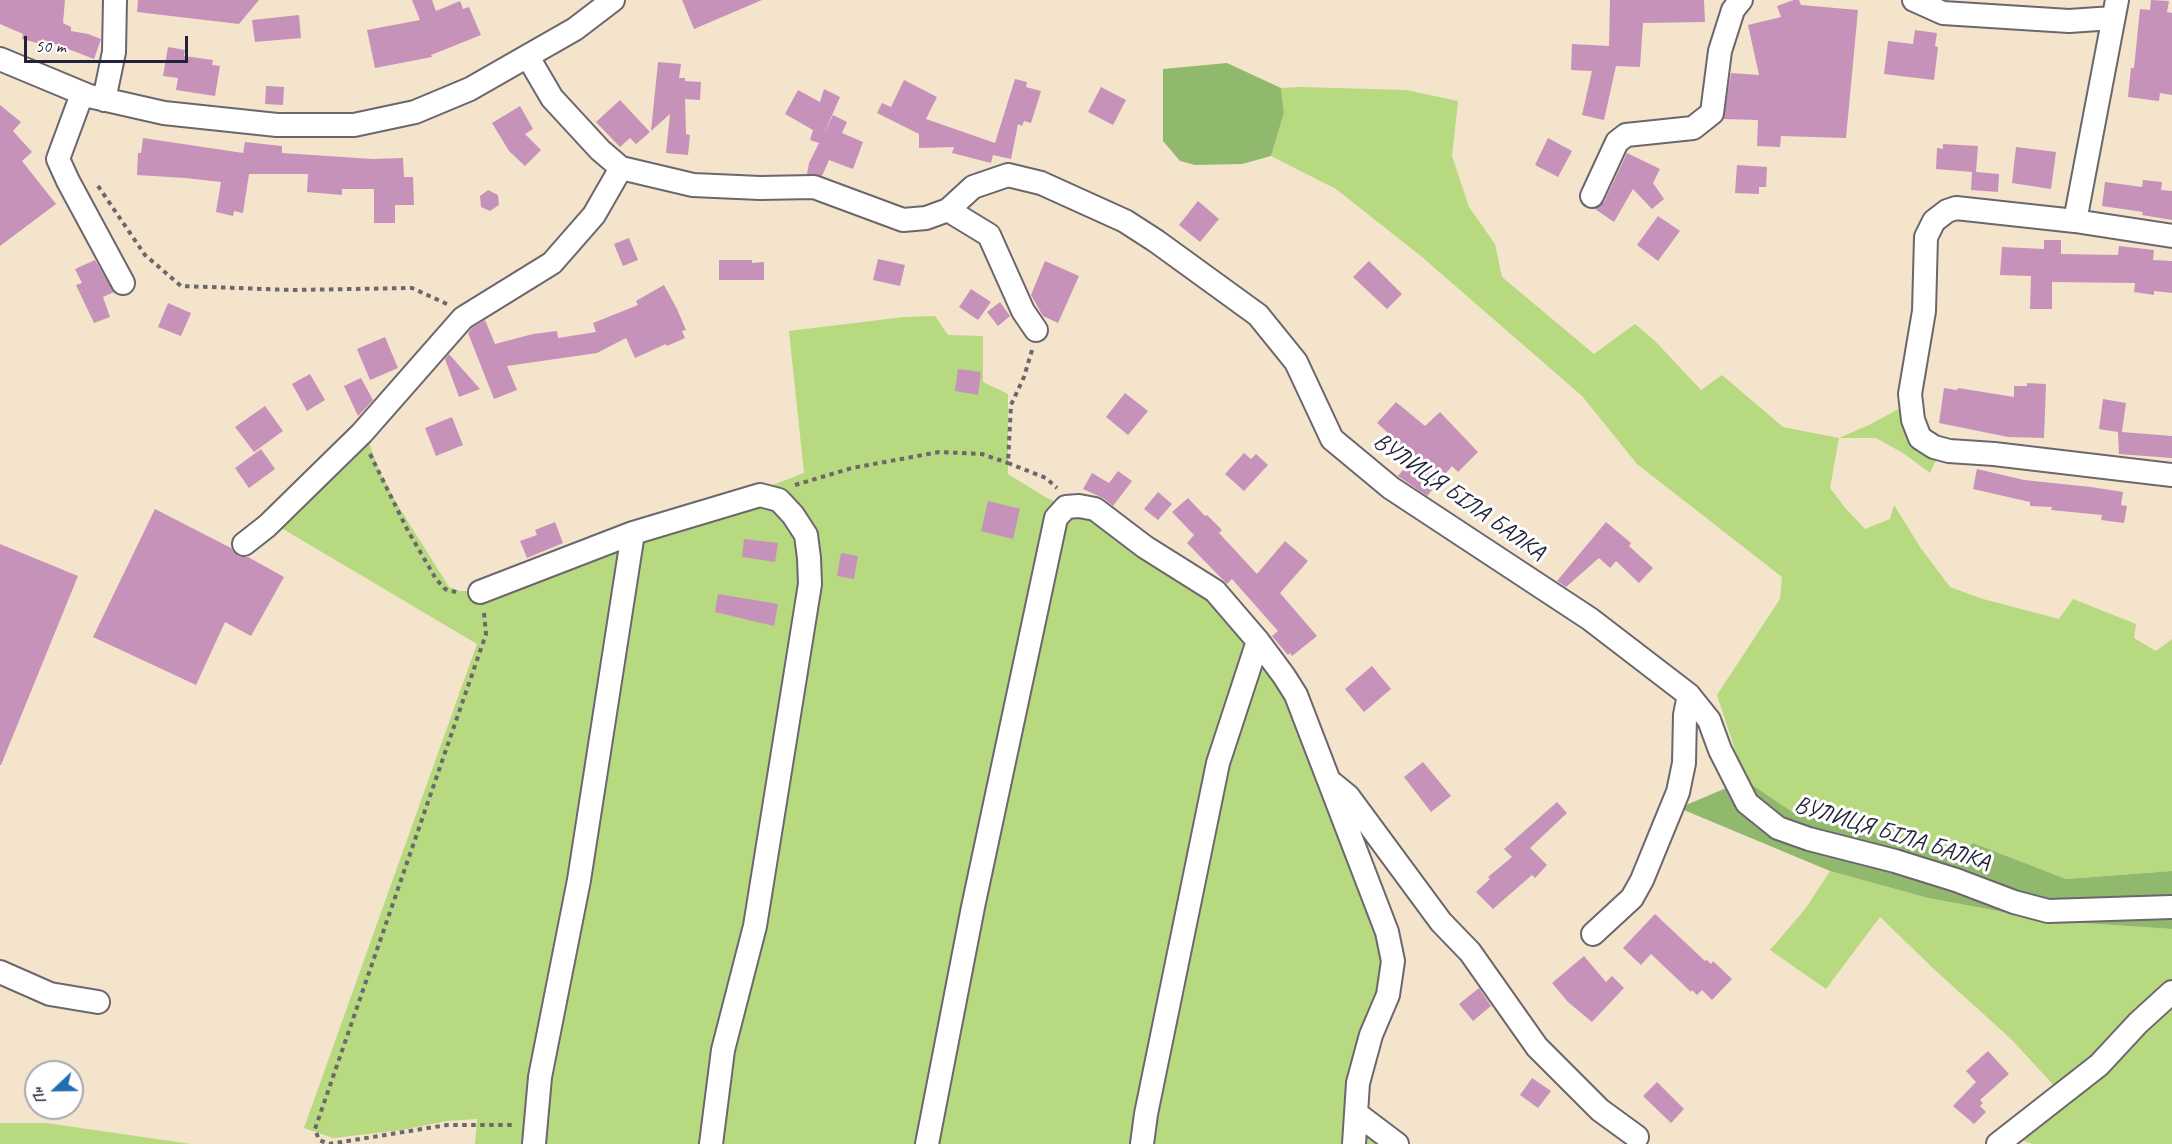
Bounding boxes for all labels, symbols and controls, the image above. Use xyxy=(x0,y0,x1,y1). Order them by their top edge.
scale bar xyxy=(27,24,190,62)
text: 50 m xyxy=(35,35,66,57)
street label: ВУЛИЦЯ БІЛА БАЛКА xyxy=(1368,427,1550,567)
street label: ВУЛИЦЯ БІЛА БАЛКА xyxy=(1791,791,1993,877)
north arrow xyxy=(24,1060,84,1120)
text: Пн xyxy=(27,1084,52,1108)

